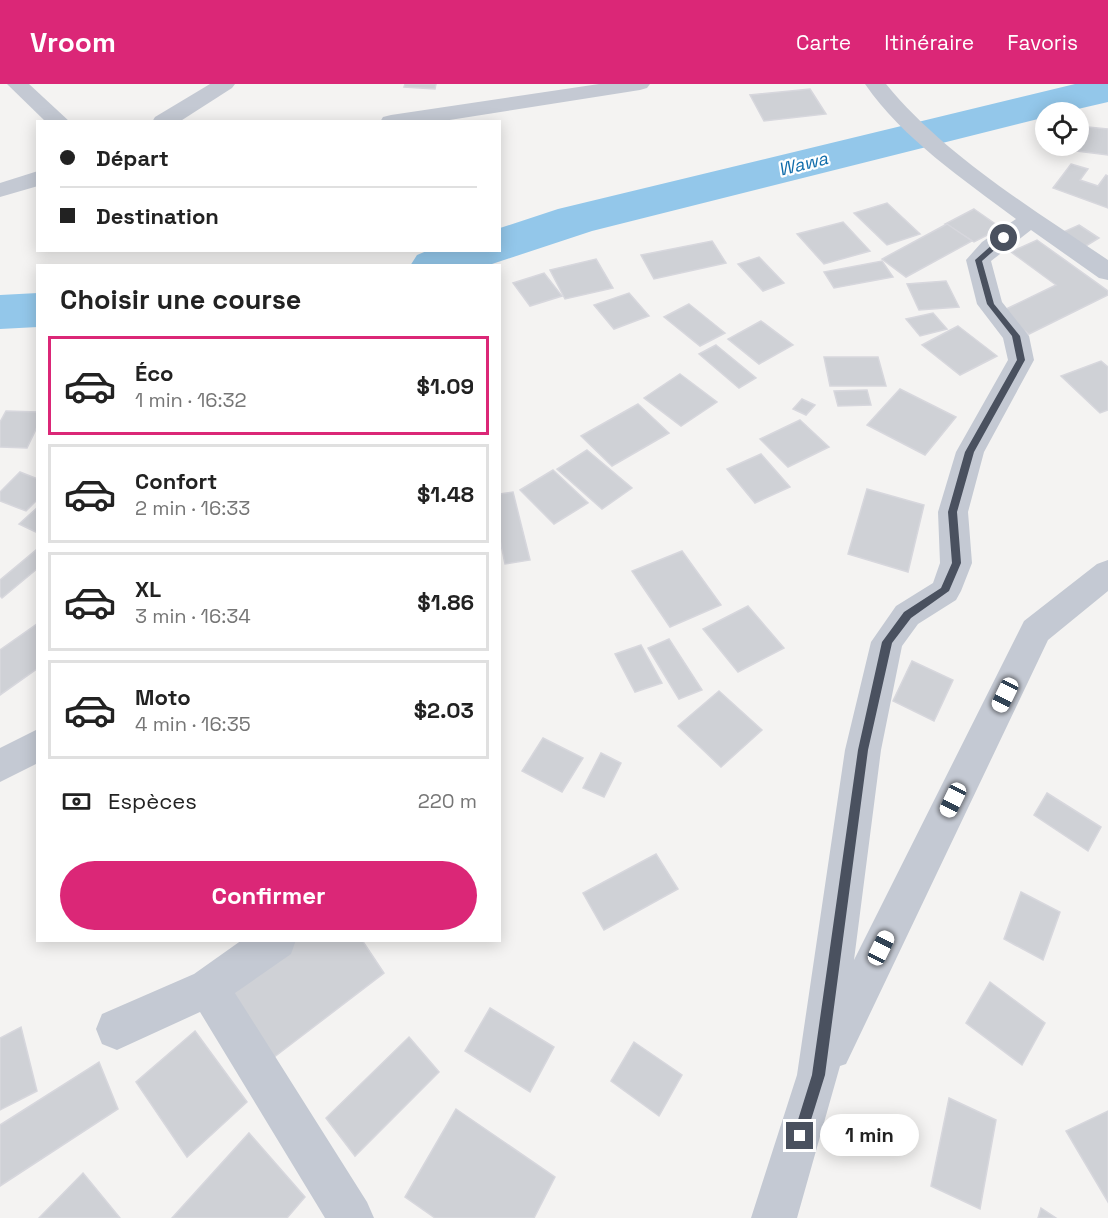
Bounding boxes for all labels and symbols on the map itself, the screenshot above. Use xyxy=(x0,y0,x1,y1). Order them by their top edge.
water label: Wawa xyxy=(776,146,831,181)
route start xyxy=(990,224,1017,251)
car xyxy=(989,675,1021,715)
car xyxy=(937,780,969,820)
car xyxy=(865,928,897,968)
callout: 1 min xyxy=(821,1115,920,1157)
route end xyxy=(786,1122,813,1149)

